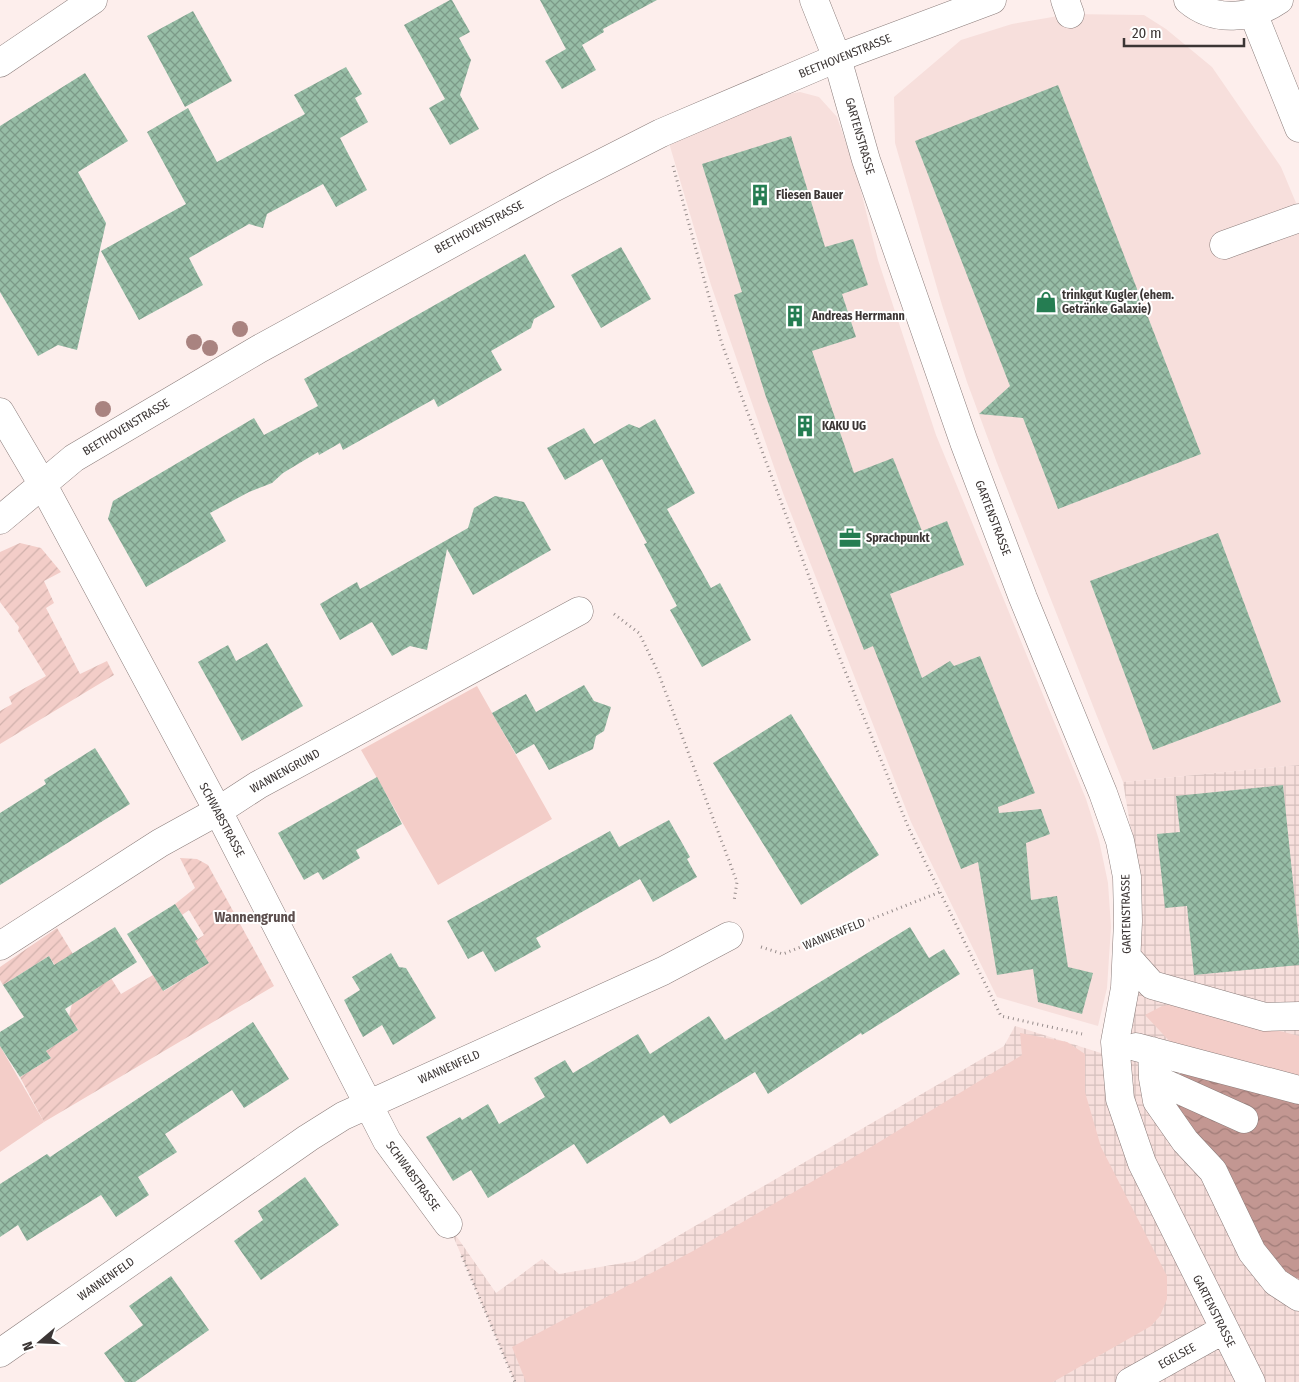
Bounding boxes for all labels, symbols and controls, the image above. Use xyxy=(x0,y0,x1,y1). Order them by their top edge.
scale bar xyxy=(1124,15,1244,47)
text: 20 m xyxy=(1132,24,1162,42)
street label: BEETHOVENSTRASSE xyxy=(797,31,894,81)
street label: GARTENSTRASSE xyxy=(842,96,878,176)
building icon: Fliesen Bauer xyxy=(747,182,773,208)
place label: Fliesen Bauer xyxy=(776,188,844,202)
street label: BEETHOVENSTRASSE xyxy=(432,197,526,256)
place label: trinkgut Kugler (ehem. Getränke Galaxie) xyxy=(1062,288,1174,316)
shop icon: trinkgut Kugler (ehem. Getränke Galaxie) xyxy=(1033,289,1059,315)
building icon: Andreas Herrmann xyxy=(782,303,808,329)
place label: Andreas Herrmann xyxy=(811,309,905,323)
street label: BEETHOVENSTRASSE xyxy=(80,395,172,458)
building icon: KAKU UG xyxy=(792,413,818,439)
place label: KAKU UG xyxy=(822,419,866,433)
street label: GARTENSTRASSE xyxy=(972,478,1014,558)
office icon: Sprachpunkt xyxy=(837,525,863,551)
place label: Sprachpunkt xyxy=(866,531,930,545)
street label: WANNENGRUND xyxy=(248,746,322,796)
street label: SCHWABSTRASSE xyxy=(196,780,248,860)
street label: GARTENSTRASSE xyxy=(1118,874,1134,954)
district label: Wannengrund xyxy=(215,909,295,926)
street label: WANNENFELD xyxy=(801,915,867,953)
street label: WANNENFELD xyxy=(416,1047,482,1087)
street label: SCHWABSTRASSE xyxy=(383,1139,443,1214)
street label: WANNENFELD xyxy=(75,1254,137,1304)
street label: GARTENSTRASSE xyxy=(1190,1272,1238,1350)
north arrow xyxy=(15,1317,65,1367)
text: N xyxy=(19,1339,38,1353)
street label: EGELSEE xyxy=(1156,1340,1198,1372)

